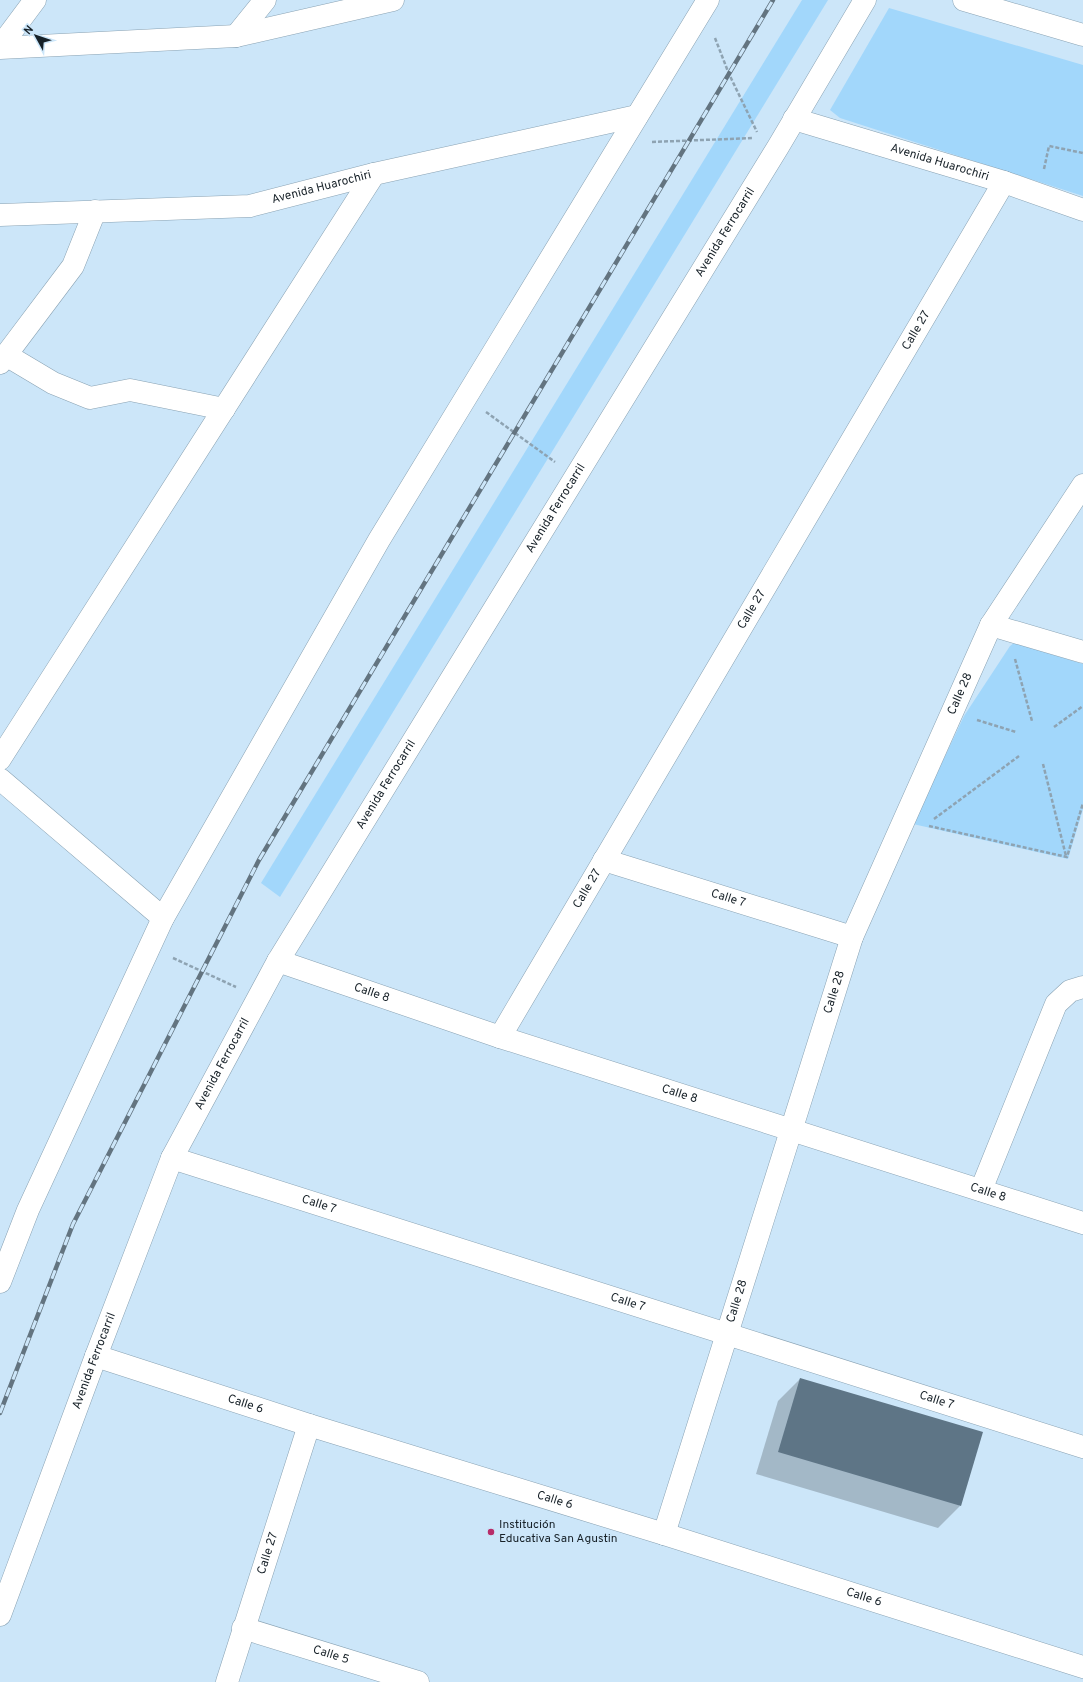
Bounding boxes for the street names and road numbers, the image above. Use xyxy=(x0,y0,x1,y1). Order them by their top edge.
street label: Avenida Huarochiri xyxy=(888,140,991,185)
street label: Avenida Huarochiri xyxy=(270,167,373,208)
street label: Avenida Ferrocarril xyxy=(692,185,759,280)
street label: Calle 27 xyxy=(899,308,934,353)
street label: Avenida Ferrocarril xyxy=(522,461,589,556)
street label: Calle 27 xyxy=(734,587,770,632)
street label: Calle 28 xyxy=(944,670,977,717)
street label: Avenida Ferrocarril xyxy=(353,737,420,832)
street label: Calle 27 xyxy=(569,866,605,911)
street label: Calle 7 xyxy=(709,886,747,911)
street label: Calle 28 xyxy=(820,969,849,1016)
street label: Calle 8 xyxy=(352,979,392,1007)
street label: Avenida Ferrocarril xyxy=(191,1015,254,1113)
street label: Calle 8 xyxy=(659,1081,700,1107)
street label: Calle 8 xyxy=(968,1179,1008,1206)
street label: Calle 7 xyxy=(299,1192,338,1218)
street label: Calle 28 xyxy=(723,1278,752,1325)
street label: Calle 7 xyxy=(608,1290,647,1316)
street label: Avenida Ferrocarril xyxy=(69,1310,120,1411)
street label: Calle 7 xyxy=(917,1388,956,1413)
street label: Calle 6 xyxy=(225,1391,265,1418)
street label: Calle 6 xyxy=(535,1487,575,1514)
street label: Calle 27 xyxy=(254,1530,282,1576)
street label: Calle 6 xyxy=(844,1584,884,1611)
street label: Calle 5 xyxy=(311,1642,351,1668)

